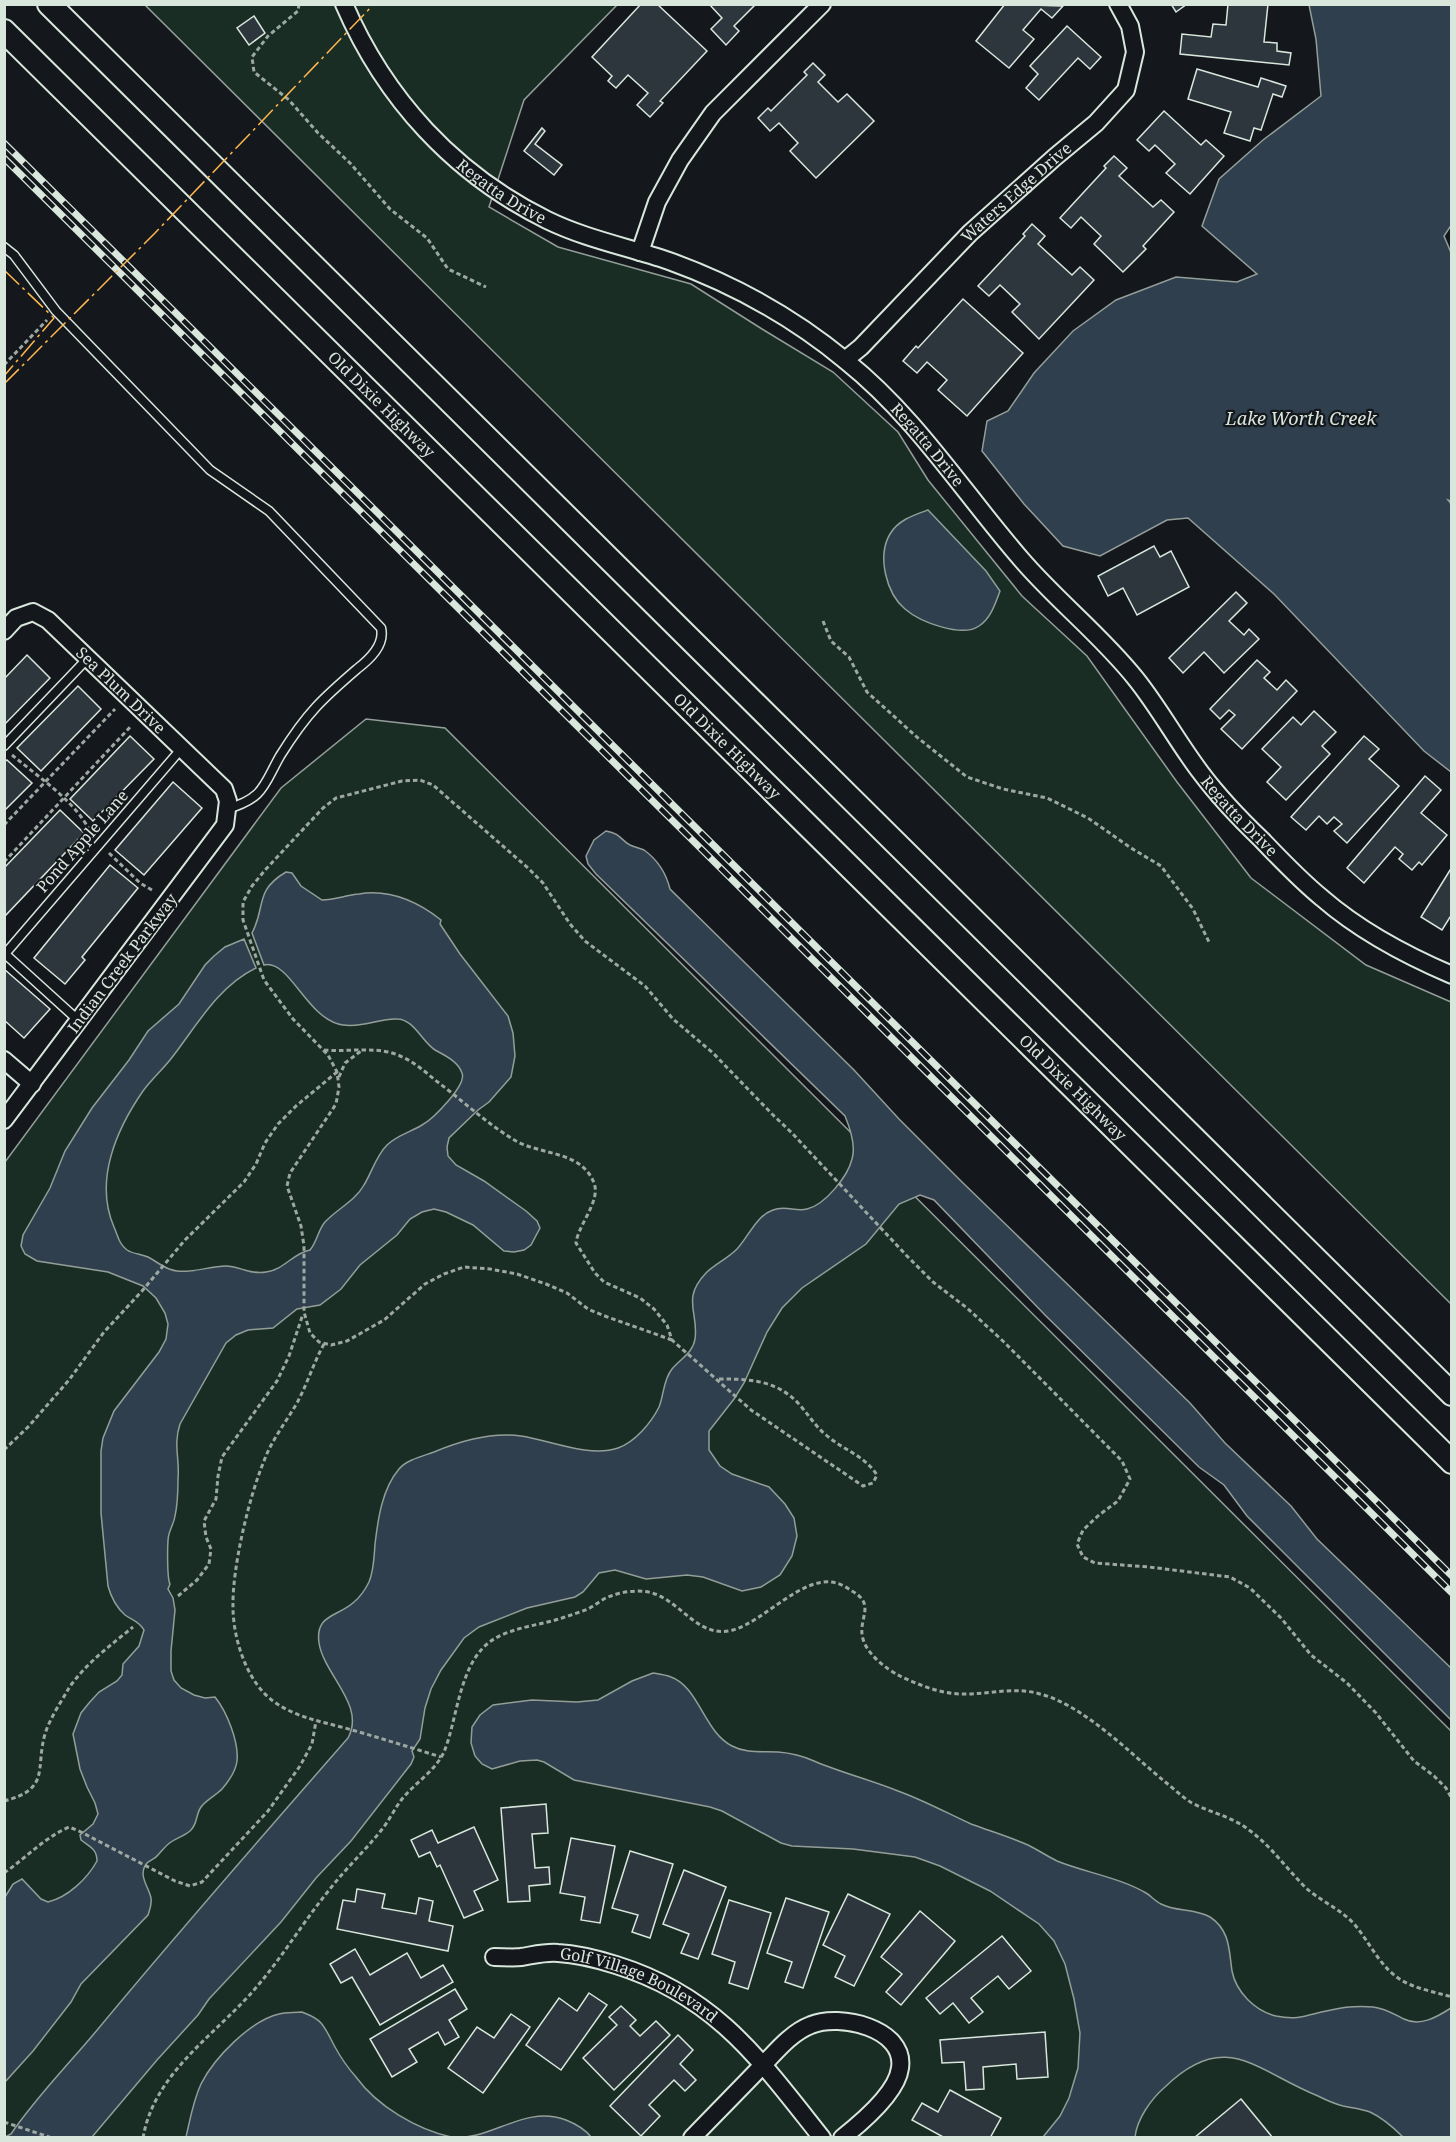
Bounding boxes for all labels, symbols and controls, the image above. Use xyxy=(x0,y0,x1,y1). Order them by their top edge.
street label: Waters Edge Drive xyxy=(956,137,1076,247)
street label: Regatta Drive xyxy=(452,154,550,229)
street label: Old Dixie Highway xyxy=(323,346,441,463)
street label: Regatta Drive xyxy=(886,398,969,491)
water label: Lake Worth Creek xyxy=(1225,406,1377,430)
street label: Sea Plum Drive xyxy=(71,642,171,739)
street label: Old Dixie Highway xyxy=(669,688,787,805)
street label: Regatta Drive xyxy=(1196,771,1283,861)
street label: Pond Apple Lane xyxy=(31,785,133,897)
street label: Indian Creek Parkway xyxy=(62,888,182,1037)
street label: Old Dixie Highway xyxy=(1014,1029,1132,1146)
street label: Golf Village Boulevard xyxy=(559,1942,723,2027)

